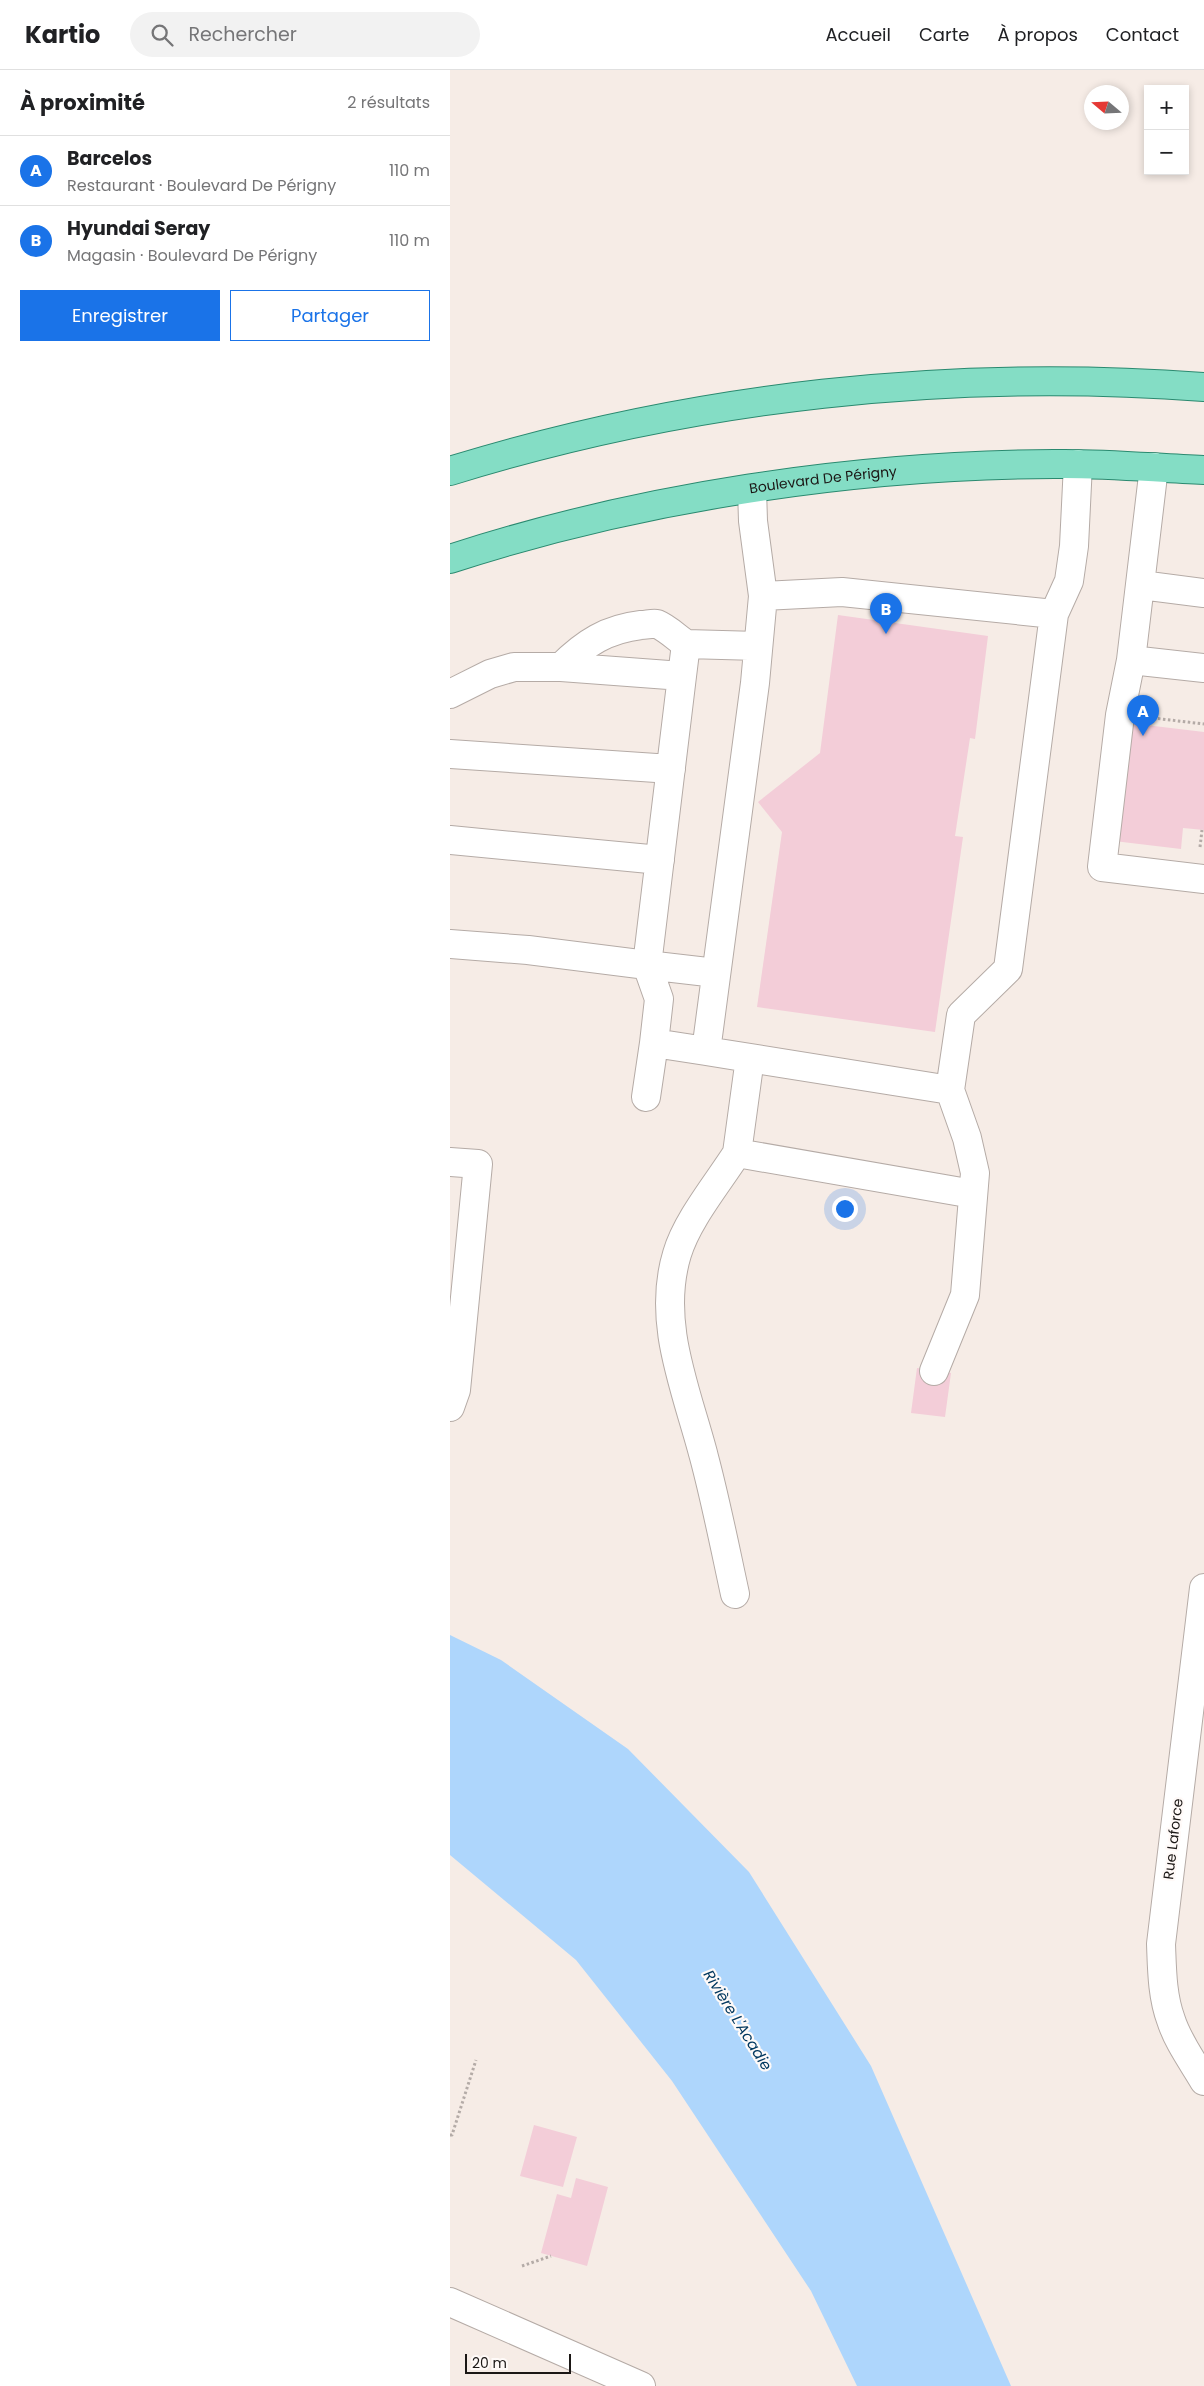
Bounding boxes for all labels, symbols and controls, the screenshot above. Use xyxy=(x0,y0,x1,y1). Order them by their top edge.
search box xyxy=(130,12,480,57)
text: Kartio xyxy=(25,18,100,51)
icon: search xyxy=(148,21,176,49)
text: Rechercher xyxy=(188,21,297,48)
text: Accueil xyxy=(825,22,891,47)
text: Carte xyxy=(919,22,969,47)
text: À propos xyxy=(997,22,1078,47)
text: Contact xyxy=(1106,22,1179,47)
north arrow xyxy=(1084,85,1129,130)
map controls xyxy=(1144,85,1189,175)
button: + xyxy=(1144,85,1189,130)
text: À proximité xyxy=(20,88,145,117)
text: 2 résultats xyxy=(347,91,430,114)
button: − xyxy=(1144,130,1189,175)
text: Barcelos xyxy=(67,145,152,172)
text: A xyxy=(30,159,42,182)
text: 110 m xyxy=(389,159,430,182)
text: Restaurant · Boulevard De Périgny xyxy=(67,174,336,197)
text: Hyundai Seray xyxy=(67,215,210,242)
text: B xyxy=(31,229,41,252)
text: 110 m xyxy=(389,229,430,252)
text: Magasin · Boulevard De Périgny xyxy=(67,244,317,267)
button: Enregistrer xyxy=(20,290,220,341)
button: Partager xyxy=(230,290,430,341)
street label: Boulevard De Périgny xyxy=(748,461,898,498)
pin: B xyxy=(870,593,902,634)
pin: A xyxy=(1127,695,1159,736)
your location xyxy=(832,1196,858,1222)
street label: Rue Laforce xyxy=(1158,1797,1188,1881)
water label: Rivière L'Acadie xyxy=(699,1966,777,2074)
scale bar xyxy=(465,2351,571,2374)
text: 20 m xyxy=(472,2353,507,2373)

